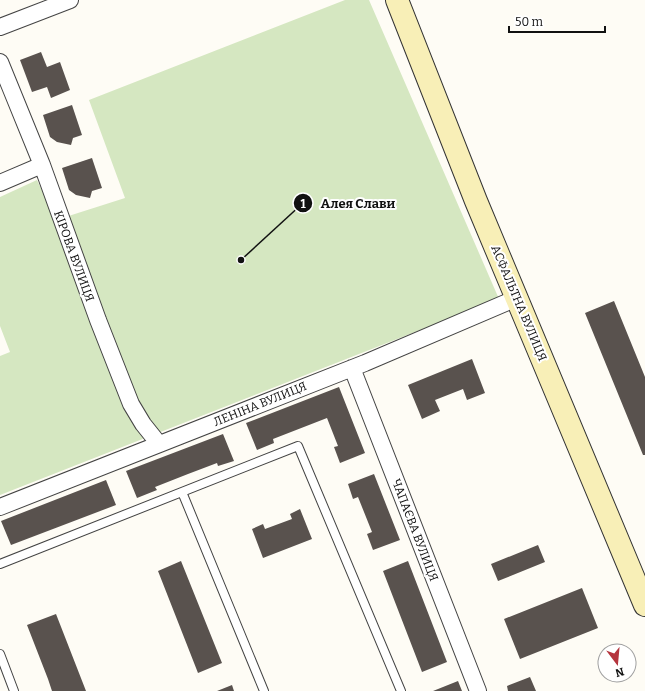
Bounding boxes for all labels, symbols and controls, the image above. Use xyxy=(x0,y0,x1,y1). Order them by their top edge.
scale bar xyxy=(509,8,605,34)
text: 50 m xyxy=(515,15,544,29)
callout: Алея Слави xyxy=(293,191,403,216)
text: Алея Слави xyxy=(321,196,395,211)
text: 1 xyxy=(300,197,306,211)
street label: КІРОВА ВУЛИЦЯ xyxy=(51,209,97,304)
street label: АСФАЛЬТНА ВУЛИЦЯ xyxy=(488,243,550,363)
street label: ЛЕНІНА ВУЛИЦЯ xyxy=(211,379,309,429)
street label: ЧАПАЄВА ВУЛИЦЯ xyxy=(389,477,441,583)
north arrow xyxy=(597,643,637,683)
text: N xyxy=(613,665,625,680)

